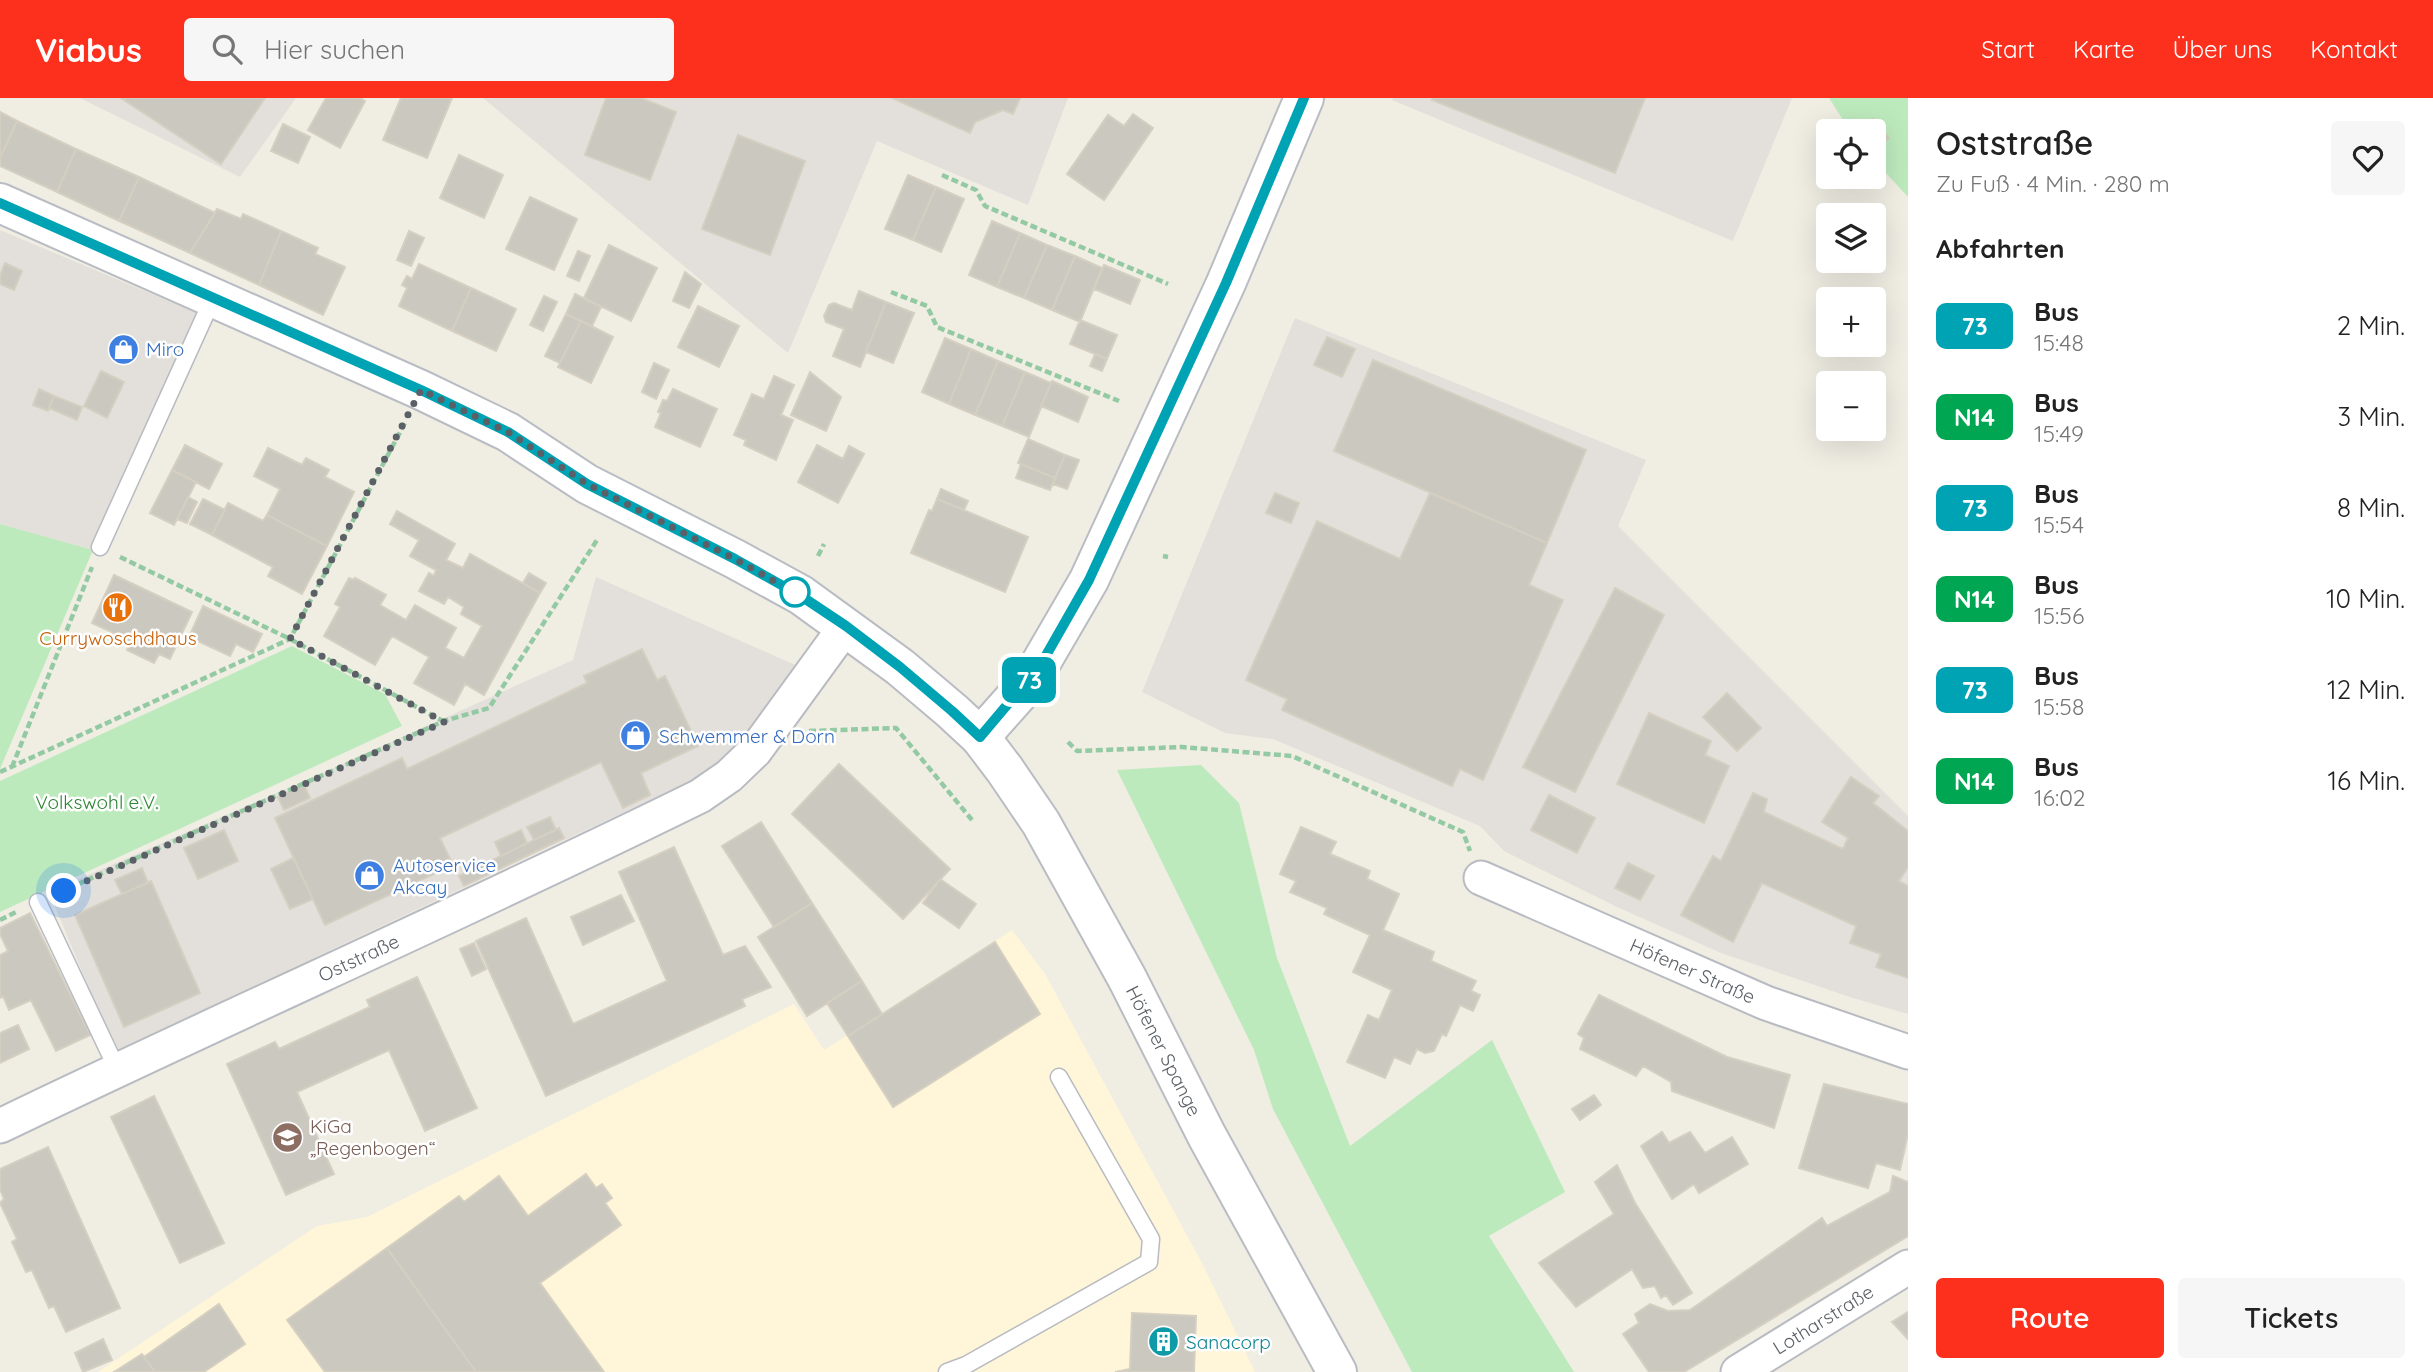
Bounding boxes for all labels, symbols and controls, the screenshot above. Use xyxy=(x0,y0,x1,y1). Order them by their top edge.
search box xyxy=(184,18,674,81)
text: Viabus xyxy=(35,29,142,70)
icon: search xyxy=(208,30,246,68)
text: Hier suchen xyxy=(264,33,405,66)
text: Start xyxy=(1981,34,2035,64)
text: Karte xyxy=(2073,34,2134,64)
text: Über uns xyxy=(2172,34,2272,64)
text: Kontakt xyxy=(2310,34,2398,64)
map controls xyxy=(1816,119,1886,441)
button: locate xyxy=(1816,119,1886,189)
button: heart xyxy=(2331,121,2405,195)
text: Oststraße xyxy=(1936,122,2093,163)
text: Zu Fuß · 4 Min. · 280 m xyxy=(1936,169,2170,198)
button: layers xyxy=(1816,203,1886,273)
text: Abfahrten xyxy=(1936,232,2065,265)
button: + xyxy=(1816,287,1886,357)
text: Bus xyxy=(2034,295,2079,328)
text: 2 Min. xyxy=(2337,309,2405,342)
text: 73 xyxy=(1961,311,1988,341)
text: 15:48 xyxy=(2034,328,2084,357)
shop icon: Miro xyxy=(106,332,140,366)
place label: Miro xyxy=(146,337,184,361)
button: − xyxy=(1816,371,1886,441)
text: Bus xyxy=(2034,386,2079,419)
text: 3 Min. xyxy=(2337,400,2405,433)
text: N14 xyxy=(1954,402,1995,432)
text: 15:49 xyxy=(2034,419,2084,448)
text: Bus xyxy=(2034,477,2079,510)
text: 8 Min. xyxy=(2337,491,2405,524)
text: 73 xyxy=(1961,493,1988,523)
text: 15:54 xyxy=(2034,510,2084,539)
text: Bus xyxy=(2034,568,2079,601)
unlabelled marker xyxy=(780,577,810,607)
text: 10 Min. xyxy=(2326,582,2405,615)
text: N14 xyxy=(1954,584,1995,614)
restaurant icon: Currywoschdhaus xyxy=(101,590,135,624)
text: 15:56 xyxy=(2034,601,2084,630)
place label: Currywoschdhaus xyxy=(39,626,197,650)
line badge: 73 xyxy=(998,657,1060,703)
text: Bus xyxy=(2034,659,2079,692)
text: 73 xyxy=(1016,665,1042,695)
text: 12 Min. xyxy=(2327,673,2405,706)
text: 73 xyxy=(1961,675,1988,705)
text: 15:58 xyxy=(2034,692,2084,721)
shop icon: Schwemmer & Dorn xyxy=(619,719,653,753)
place label: Schwemmer & Dorn xyxy=(659,724,835,748)
text: Bus xyxy=(2034,750,2079,783)
text: 16 Min. xyxy=(2327,764,2405,797)
text: N14 xyxy=(1954,766,1995,796)
text: 16:02 xyxy=(2034,783,2086,812)
park label: Volkswohl e.V. xyxy=(35,790,159,814)
place label: Autoservice Akcay xyxy=(393,853,496,899)
shop icon: Autoservice Akcay xyxy=(353,859,387,893)
your location xyxy=(46,873,81,908)
street label: Oststraße xyxy=(314,929,403,987)
street label: Höfener Straße xyxy=(1626,933,1759,1009)
street label: Höfener Spange xyxy=(1121,981,1207,1120)
place label: KiGa „Regenbogen“ xyxy=(310,1114,435,1160)
school or university icon: KiGa „Regenbogen“ xyxy=(270,1120,304,1154)
button: Route xyxy=(1936,1278,2164,1358)
button: Tickets xyxy=(2178,1278,2405,1358)
street label: Lotharstraße xyxy=(1768,1279,1878,1360)
building icon: Sanacorp xyxy=(1146,1325,1180,1359)
place label: Sanacorp xyxy=(1186,1330,1271,1354)

